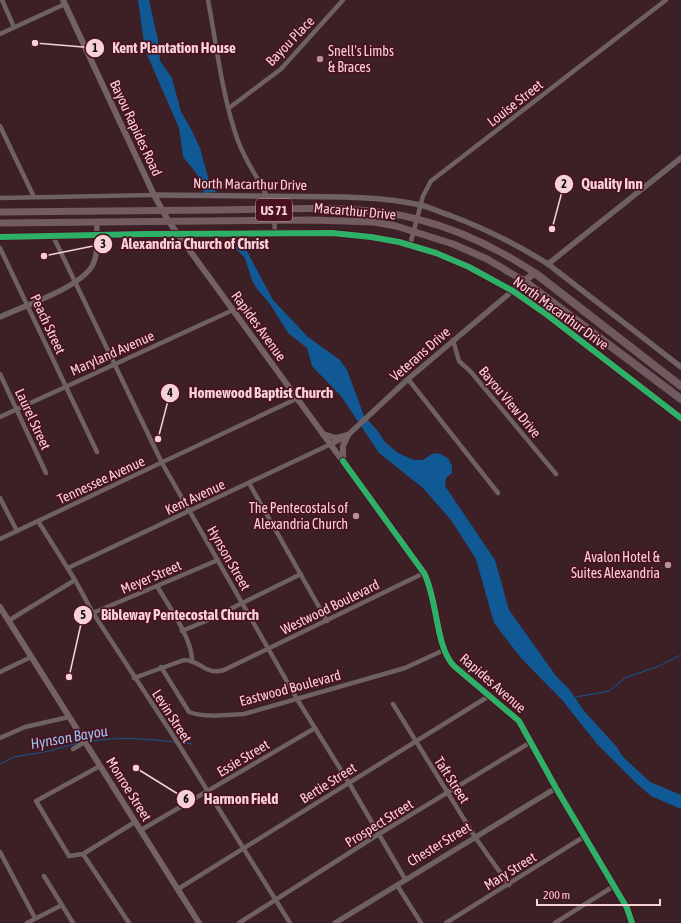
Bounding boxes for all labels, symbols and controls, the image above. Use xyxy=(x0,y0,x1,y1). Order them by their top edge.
street label: Bayou Place xyxy=(262,13,318,69)
callout: Kent Plantation House xyxy=(85,34,244,61)
text: Kent Plantation House xyxy=(112,39,236,56)
text: 1 xyxy=(92,41,98,55)
place label: Snell's Limbs & Braces xyxy=(328,43,394,75)
marker: Snell's Limbs & Braces xyxy=(315,54,325,64)
street label: Louise Street xyxy=(484,76,546,130)
street label: Bayou Rapides Road xyxy=(107,77,165,179)
callout: Quality Inn xyxy=(554,170,651,197)
street label: North Macarthur Drive xyxy=(193,175,307,193)
text: Quality Inn xyxy=(581,175,643,192)
text: 2 xyxy=(561,177,567,191)
road number: US 71 xyxy=(256,199,292,221)
street label: Macarthur Drive xyxy=(313,199,397,223)
callout: Alexandria Church of Christ xyxy=(93,231,277,258)
text: Alexandria Church of Christ xyxy=(120,235,269,252)
text: 3 xyxy=(100,237,106,251)
street label: North Macarthur Drive xyxy=(510,273,612,353)
street label: Rapides Avenue xyxy=(228,288,290,364)
street label: Peach Street xyxy=(27,292,69,356)
street label: Veterans Drive xyxy=(387,324,453,384)
street label: Maryland Avenue xyxy=(68,327,156,379)
street label: Bayou View Drive xyxy=(476,363,544,441)
callout: Homewood Baptist Church xyxy=(160,379,341,406)
text: Homewood Baptist Church xyxy=(189,384,333,401)
street label: Laurel Street xyxy=(12,386,54,452)
text: 4 xyxy=(166,386,173,400)
street label: Tennessee Avenue xyxy=(55,453,147,507)
street label: Kent Avenue xyxy=(162,476,228,518)
place label: The Pentecostals of Alexandria Church xyxy=(249,500,348,532)
marker: The Pentecostals of Alexandria Church xyxy=(351,511,361,521)
street label: Hynson Street xyxy=(204,523,254,593)
place label: Avalon Hotel & Suites Alexandria xyxy=(571,549,661,581)
street label: Meyer Street xyxy=(118,557,184,597)
marker: Avalon Hotel & Suites Alexandria xyxy=(663,560,673,570)
street label: Westwood Boulevard xyxy=(278,576,382,638)
callout: Bibleway Pentecostal Church xyxy=(73,602,267,629)
text: Bibleway Pentecostal Church xyxy=(101,606,259,623)
text: 5 xyxy=(80,608,86,622)
street label: Rapides Avenue xyxy=(457,650,529,716)
street label: Eastwood Boulevard xyxy=(238,667,342,709)
street label: Levin Street xyxy=(149,686,195,746)
water label: Hynson Bayou xyxy=(29,722,109,752)
street label: Essie Street xyxy=(214,736,272,780)
street label: Monroe Street xyxy=(103,754,155,824)
street label: Taft Street xyxy=(431,754,473,806)
street label: Bertie Street xyxy=(297,759,359,807)
callout: Harmon Field xyxy=(176,785,286,812)
text: Harmon Field xyxy=(204,790,278,807)
text: 6 xyxy=(183,792,189,806)
street label: Prospect Street xyxy=(342,796,416,850)
street label: Chester Street xyxy=(404,819,474,869)
street label: Mary Street xyxy=(481,849,539,893)
scale bar xyxy=(537,881,660,907)
text: 200 m xyxy=(543,888,570,902)

